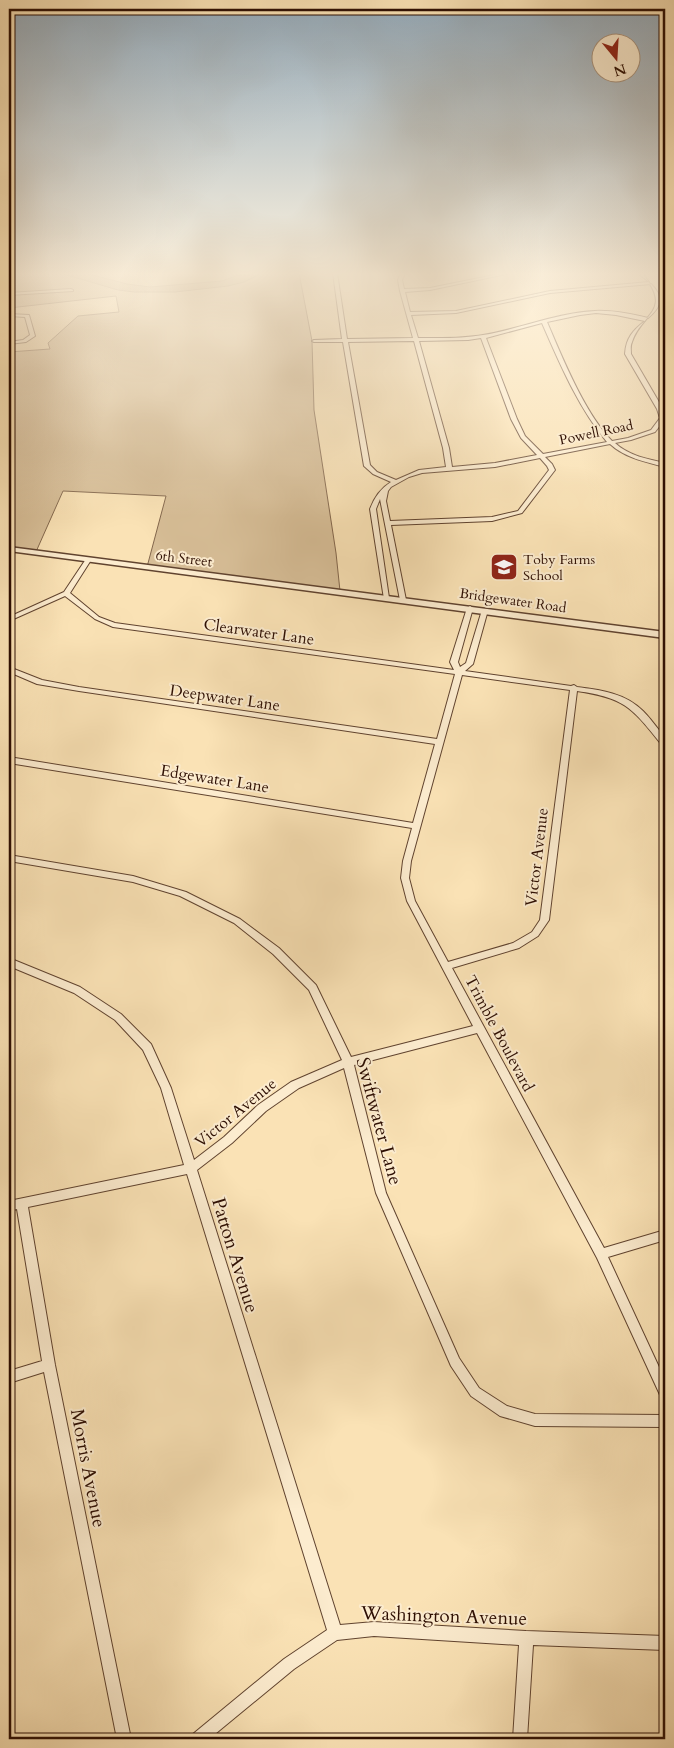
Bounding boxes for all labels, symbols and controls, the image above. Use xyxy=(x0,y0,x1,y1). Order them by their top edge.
north arrow xyxy=(592,32,642,82)
text: N xyxy=(611,59,629,81)
street label: Powell Road xyxy=(557,415,635,450)
street label: 6th Street xyxy=(155,546,214,571)
place label: Toby Farms School xyxy=(523,550,595,585)
school or university icon: Toby Farms School xyxy=(489,552,519,582)
street label: Bridgewater Road xyxy=(458,584,568,617)
street label: Clearwater Lane xyxy=(202,613,316,651)
street label: Deepwater Lane xyxy=(168,679,281,717)
street label: Edgewater Lane xyxy=(159,760,271,798)
street label: Victor Avenue xyxy=(520,807,554,908)
street label: Trimble Boulevard xyxy=(459,971,539,1096)
street label: Swiftwater Lane xyxy=(350,1055,409,1188)
street label: Victor Avenue xyxy=(190,1073,281,1153)
street label: Patton Avenue xyxy=(205,1194,265,1316)
street label: Morris Avenue xyxy=(64,1407,112,1530)
street label: Washington Avenue xyxy=(359,1600,528,1632)

